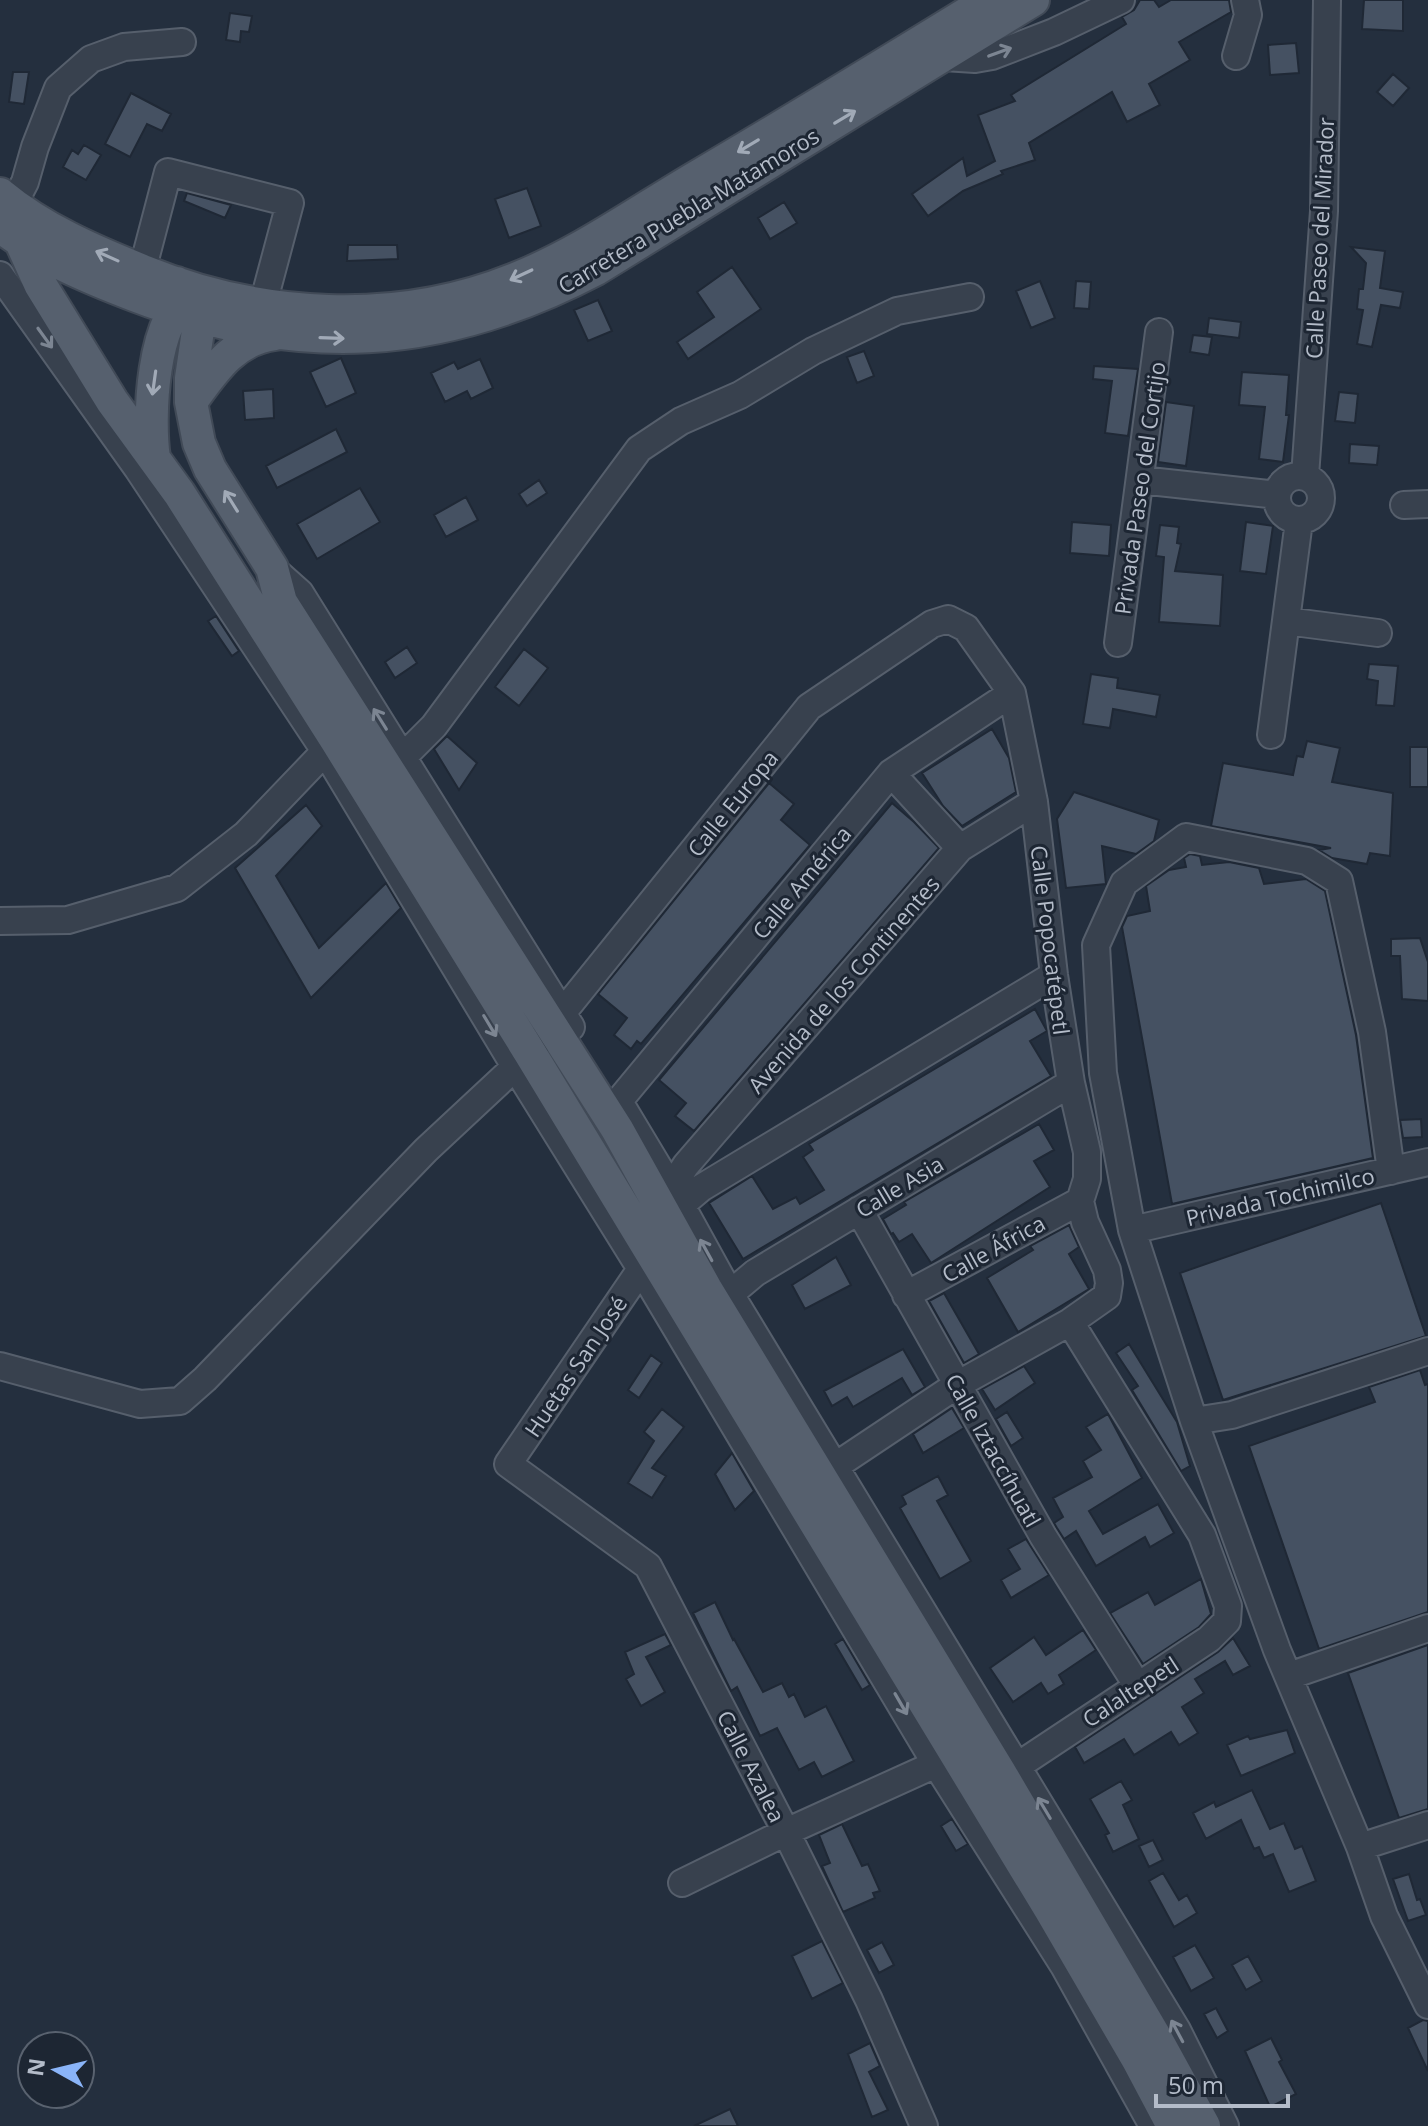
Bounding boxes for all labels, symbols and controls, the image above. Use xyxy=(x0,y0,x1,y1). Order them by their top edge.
one-way arrow xyxy=(988,44,1012,58)
one-way arrow xyxy=(833,109,856,125)
street label: Calle Paseo del Mirador xyxy=(1298,116,1340,360)
street label: Carretera Puebla-Matamoros xyxy=(552,120,824,300)
one-way arrow xyxy=(737,138,760,154)
one-way arrow xyxy=(95,248,120,263)
one-way arrow xyxy=(510,269,534,284)
one-way arrow xyxy=(37,327,54,348)
one-way arrow xyxy=(318,330,345,345)
street label: Privada Paseo del Cortijo xyxy=(1106,360,1172,616)
one-way arrow xyxy=(146,369,161,395)
one-way arrow xyxy=(222,490,238,513)
one-way arrow xyxy=(371,708,387,731)
street label: Calle Europa xyxy=(680,743,784,863)
street label: Calle América xyxy=(745,819,857,945)
street label: Calle Popocatépetl xyxy=(1024,844,1078,1036)
street label: Avenida de los Continentes xyxy=(740,869,946,1099)
one-way arrow xyxy=(483,1014,499,1037)
street label: Calle Asia xyxy=(850,1148,948,1224)
street label: Privada Tochimilco xyxy=(1183,1160,1377,1232)
street label: Calle África xyxy=(936,1207,1050,1289)
one-way arrow xyxy=(698,1239,714,1263)
street label: Huetas San José xyxy=(517,1290,633,1442)
street label: Calle Iztaccíhuatl xyxy=(939,1368,1049,1532)
street label: Calaltepetl xyxy=(1076,1649,1184,1733)
one-way arrow xyxy=(894,1691,909,1715)
street label: Calle Azalea xyxy=(711,1705,793,1827)
one-way arrow xyxy=(1036,1797,1052,1820)
one-way arrow xyxy=(1169,2020,1185,2044)
north arrow xyxy=(16,2030,96,2110)
text: N xyxy=(19,2056,51,2078)
scale bar xyxy=(1156,2058,1288,2108)
text: 50 m xyxy=(1168,2068,1224,2101)

